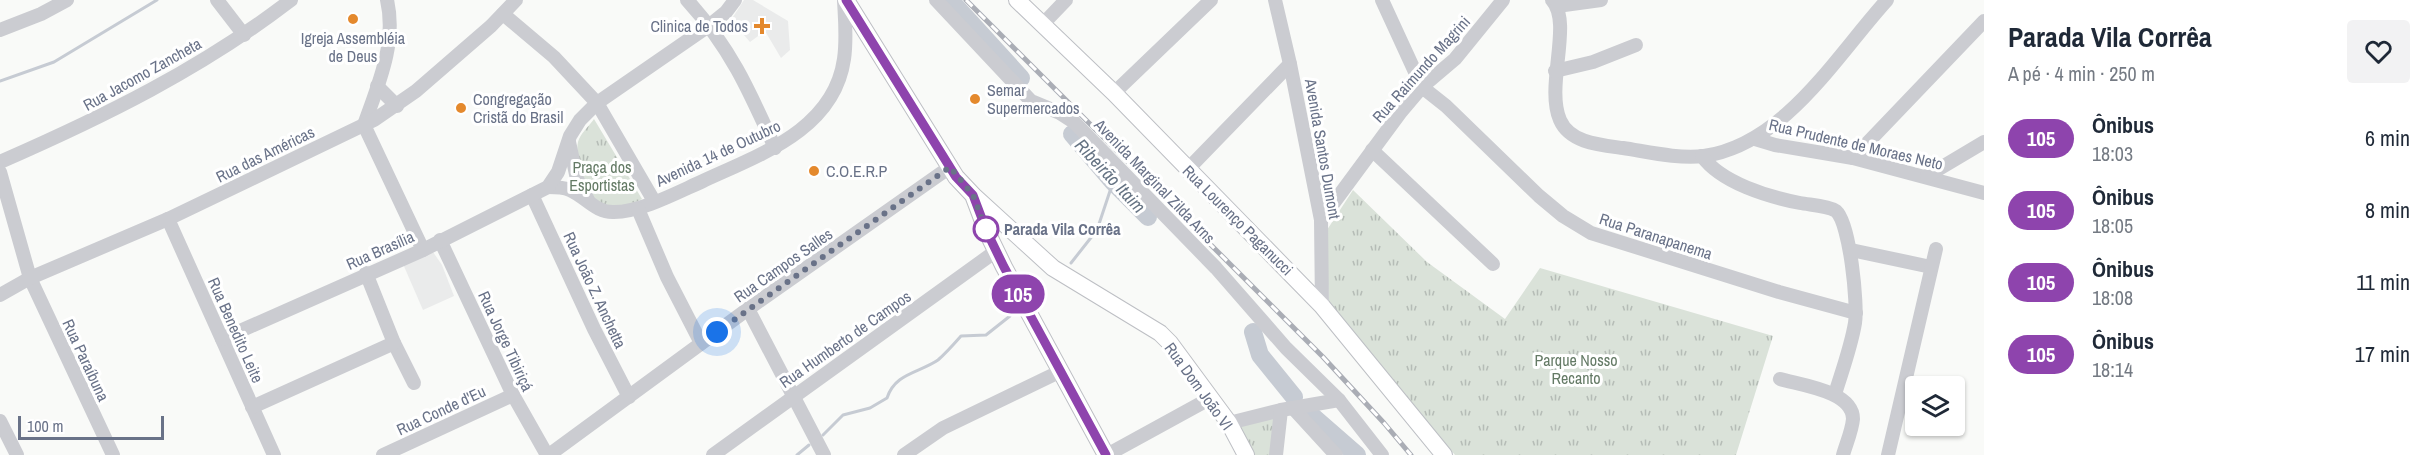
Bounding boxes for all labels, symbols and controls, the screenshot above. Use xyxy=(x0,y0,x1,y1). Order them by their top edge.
street label: Rua Raimundo Magrini xyxy=(1367,11,1475,127)
marker: Igreja Assembléia de Deus xyxy=(346,12,360,26)
place label: Clinica de Todos xyxy=(650,15,748,37)
marker: Clinica de Todos xyxy=(753,17,771,35)
text: Parada Vila Corrêa xyxy=(2008,18,2212,56)
button: heart xyxy=(2347,20,2410,83)
place label: Igreja Assembléia de Deus xyxy=(301,27,406,67)
street label: Rua Jacomo Zancheta xyxy=(79,32,206,116)
text: A pé · 4 min · 250 m xyxy=(2008,60,2155,87)
street label: Avenida Santos Dumont xyxy=(1300,76,1346,221)
place label: Semar Supermercados xyxy=(987,79,1080,119)
place label: Congregação Cristã do Brasil xyxy=(473,88,564,128)
marker: Semar Supermercados xyxy=(968,92,982,106)
marker: Congregação Cristã do Brasil xyxy=(454,101,468,115)
text: Ônibus xyxy=(2092,110,2154,140)
street label: Avenida Marginal Zilda Arns xyxy=(1089,113,1220,248)
street label: Rua Prudente de Moraes Neto xyxy=(1767,113,1945,175)
street label: Avenida 14 de Outubro xyxy=(651,114,784,192)
street label: Rua das Américas xyxy=(212,121,318,187)
text: 6 min xyxy=(2365,123,2410,153)
text: 105 xyxy=(2027,124,2055,153)
water label: Ribeirão Itaim xyxy=(1069,133,1151,218)
text: 18:03 xyxy=(2092,140,2133,167)
park label: Praça dos Esportistas xyxy=(569,156,635,196)
place label: C.O.E.R.P xyxy=(826,160,887,182)
street label: Rua Lourenço Paganucci xyxy=(1178,160,1298,280)
marker: C.O.E.R.P xyxy=(807,164,821,178)
text: Ônibus xyxy=(2092,182,2154,212)
text: 8 min xyxy=(2365,195,2410,225)
text: 105 xyxy=(2027,196,2055,225)
street label: Rua Paranapanema xyxy=(1597,207,1716,265)
text: 18:05 xyxy=(2092,212,2133,239)
marker: Parada Vila Corrêa xyxy=(973,216,999,242)
place label: Parada Vila Corrêa xyxy=(1004,218,1121,240)
street label: Rua Campos Salles xyxy=(729,223,837,307)
street label: Rua Brasília xyxy=(343,225,418,275)
street label: Rua João Z. Anchetta xyxy=(558,228,632,352)
text: Ônibus xyxy=(2092,254,2154,284)
text: 11 min xyxy=(2356,267,2410,297)
text: 105 xyxy=(2027,268,2055,297)
street label: Rua Benedito Leite xyxy=(203,274,269,386)
line badge: 105 xyxy=(984,274,1052,314)
text: 105 xyxy=(1004,280,1032,309)
text: 18:08 xyxy=(2092,284,2133,311)
street label: Rua Humberto de Campos xyxy=(775,285,915,393)
street label: Rua Jorge Tibiriçá xyxy=(473,287,539,395)
street label: Rua Paraíbuna xyxy=(57,315,115,405)
your location xyxy=(702,317,732,347)
text: Ônibus xyxy=(2092,326,2154,356)
street label: Rua Dom João VI xyxy=(1160,338,1238,434)
text: 17 min xyxy=(2355,339,2410,369)
text: 105 xyxy=(2027,340,2055,369)
park label: Parque Nosso Recanto xyxy=(1534,349,1618,389)
text: 18:14 xyxy=(2092,356,2133,383)
map controls xyxy=(1905,376,1965,436)
button: layers xyxy=(1905,376,1965,436)
street label: Rua Conde d'Eu xyxy=(393,380,489,440)
scale bar xyxy=(18,413,164,440)
text: 100 m xyxy=(27,415,63,437)

